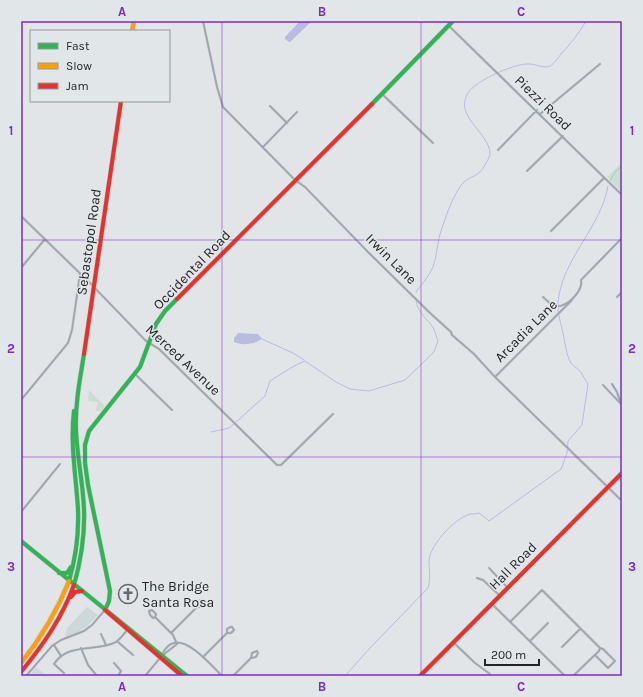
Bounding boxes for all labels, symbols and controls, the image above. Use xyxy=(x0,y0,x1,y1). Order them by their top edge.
text: A xyxy=(118,4,126,19)
text: B xyxy=(318,4,326,19)
text: C xyxy=(517,4,525,19)
legend xyxy=(30,30,170,102)
text: Fast xyxy=(66,39,90,53)
text: Slow xyxy=(66,59,92,73)
street label: Piezzi Road xyxy=(511,72,575,134)
text: Jam xyxy=(66,79,89,93)
text: 1 xyxy=(9,123,13,138)
text: 1 xyxy=(630,123,634,138)
street label: Sebastopol Road xyxy=(73,188,105,296)
street label: Occidental Road xyxy=(150,227,234,313)
street label: Irwin Lane xyxy=(362,230,420,288)
street label: Arcadia Lane xyxy=(491,296,561,366)
street label: Merced Avenue xyxy=(142,321,224,399)
text: 2 xyxy=(7,341,15,356)
text: 2 xyxy=(628,341,636,356)
street label: Hall Road xyxy=(486,539,540,593)
text: 3 xyxy=(7,559,15,574)
text: 3 xyxy=(628,559,636,574)
place label: The Bridge Santa Rosa xyxy=(142,578,214,611)
church icon: The Bridge Santa Rosa xyxy=(117,583,139,605)
scale bar xyxy=(485,641,539,667)
text: 200 m xyxy=(491,648,526,662)
text: A xyxy=(118,679,126,694)
text: B xyxy=(318,679,326,694)
text: C xyxy=(517,679,525,694)

